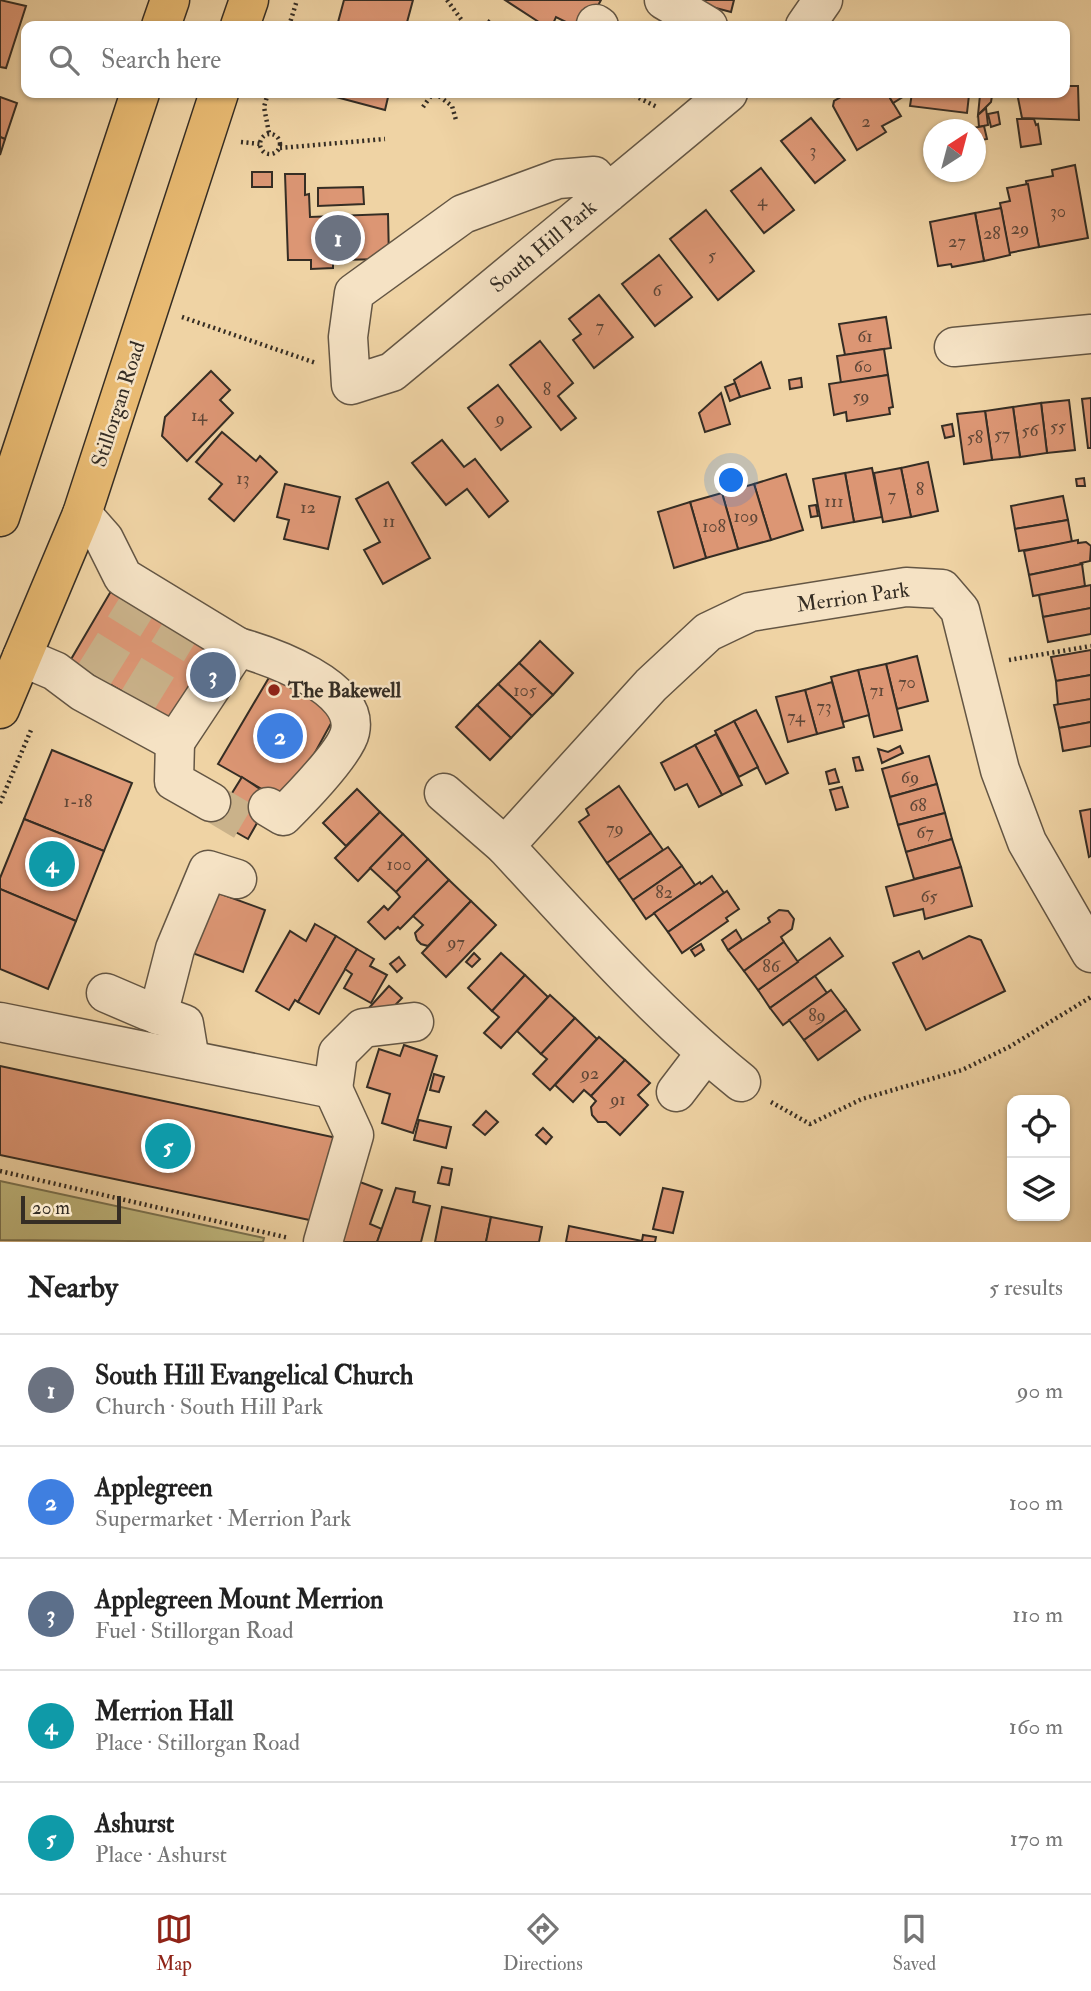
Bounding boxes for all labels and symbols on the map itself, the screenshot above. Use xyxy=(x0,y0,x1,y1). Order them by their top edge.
house number: 2 xyxy=(861,110,871,133)
north arrow xyxy=(923,119,986,182)
house number: 3 xyxy=(810,139,816,162)
house number: 4 xyxy=(757,189,768,212)
street label: South Hill Park xyxy=(484,194,602,299)
house number: 30 xyxy=(1050,200,1066,223)
pin: 1 xyxy=(315,212,361,264)
house number: 29 xyxy=(1011,217,1029,240)
house number: 28 xyxy=(983,222,1001,245)
house number: 27 xyxy=(948,230,966,253)
house number: 5 xyxy=(708,244,716,267)
house number: 6 xyxy=(652,279,662,302)
house number: 7 xyxy=(596,315,604,338)
house number: 61 xyxy=(857,325,873,348)
street label: Stillorgan Road xyxy=(85,337,152,470)
house number: 60 xyxy=(854,355,872,378)
house number: 8 xyxy=(543,378,551,401)
house number: 59 xyxy=(852,385,870,408)
house number: 14 xyxy=(191,404,208,427)
house number: 9 xyxy=(493,407,505,430)
house number: 55 xyxy=(1050,415,1066,438)
house number: 56 xyxy=(1022,419,1039,442)
house number: 57 xyxy=(994,423,1010,446)
house number: 58 xyxy=(967,426,983,449)
your location xyxy=(714,463,748,497)
house number: 13 xyxy=(236,467,250,490)
house number: 8 xyxy=(916,478,924,501)
house number: 7 xyxy=(888,484,896,507)
house number: 111 xyxy=(824,490,844,513)
house number: 12 xyxy=(300,496,316,519)
house number: 109 xyxy=(734,505,758,528)
house number: 11 xyxy=(383,510,395,533)
house number: 108 xyxy=(702,515,726,538)
street label: Merrion Park xyxy=(795,576,911,619)
pin: 3 xyxy=(190,649,236,701)
house number: 70 xyxy=(898,671,916,694)
place label: The Bakewell xyxy=(287,677,402,704)
house number: 105 xyxy=(513,679,537,702)
house number: 71 xyxy=(870,679,884,702)
marker: The Bakewell xyxy=(266,682,282,698)
house number: 73 xyxy=(816,695,832,718)
house number: 74 xyxy=(787,705,806,728)
pin: 2 xyxy=(257,710,303,762)
house number: 69 xyxy=(901,766,919,789)
house number: 1-18 xyxy=(64,790,92,813)
house number: 68 xyxy=(909,794,927,817)
house number: 79 xyxy=(606,817,624,840)
house number: 67 xyxy=(916,821,934,844)
pin: 4 xyxy=(29,838,75,890)
house number: 100 xyxy=(387,853,411,876)
house number: 82 xyxy=(655,881,673,904)
house number: 65 xyxy=(921,885,938,908)
house number: 97 xyxy=(445,931,465,954)
house number: 86 xyxy=(762,955,781,978)
house number: 89 xyxy=(808,1004,826,1027)
house number: 92 xyxy=(579,1062,599,1085)
house number: 91 xyxy=(608,1088,626,1111)
pin: 5 xyxy=(145,1120,191,1172)
scale bar xyxy=(21,1193,121,1225)

